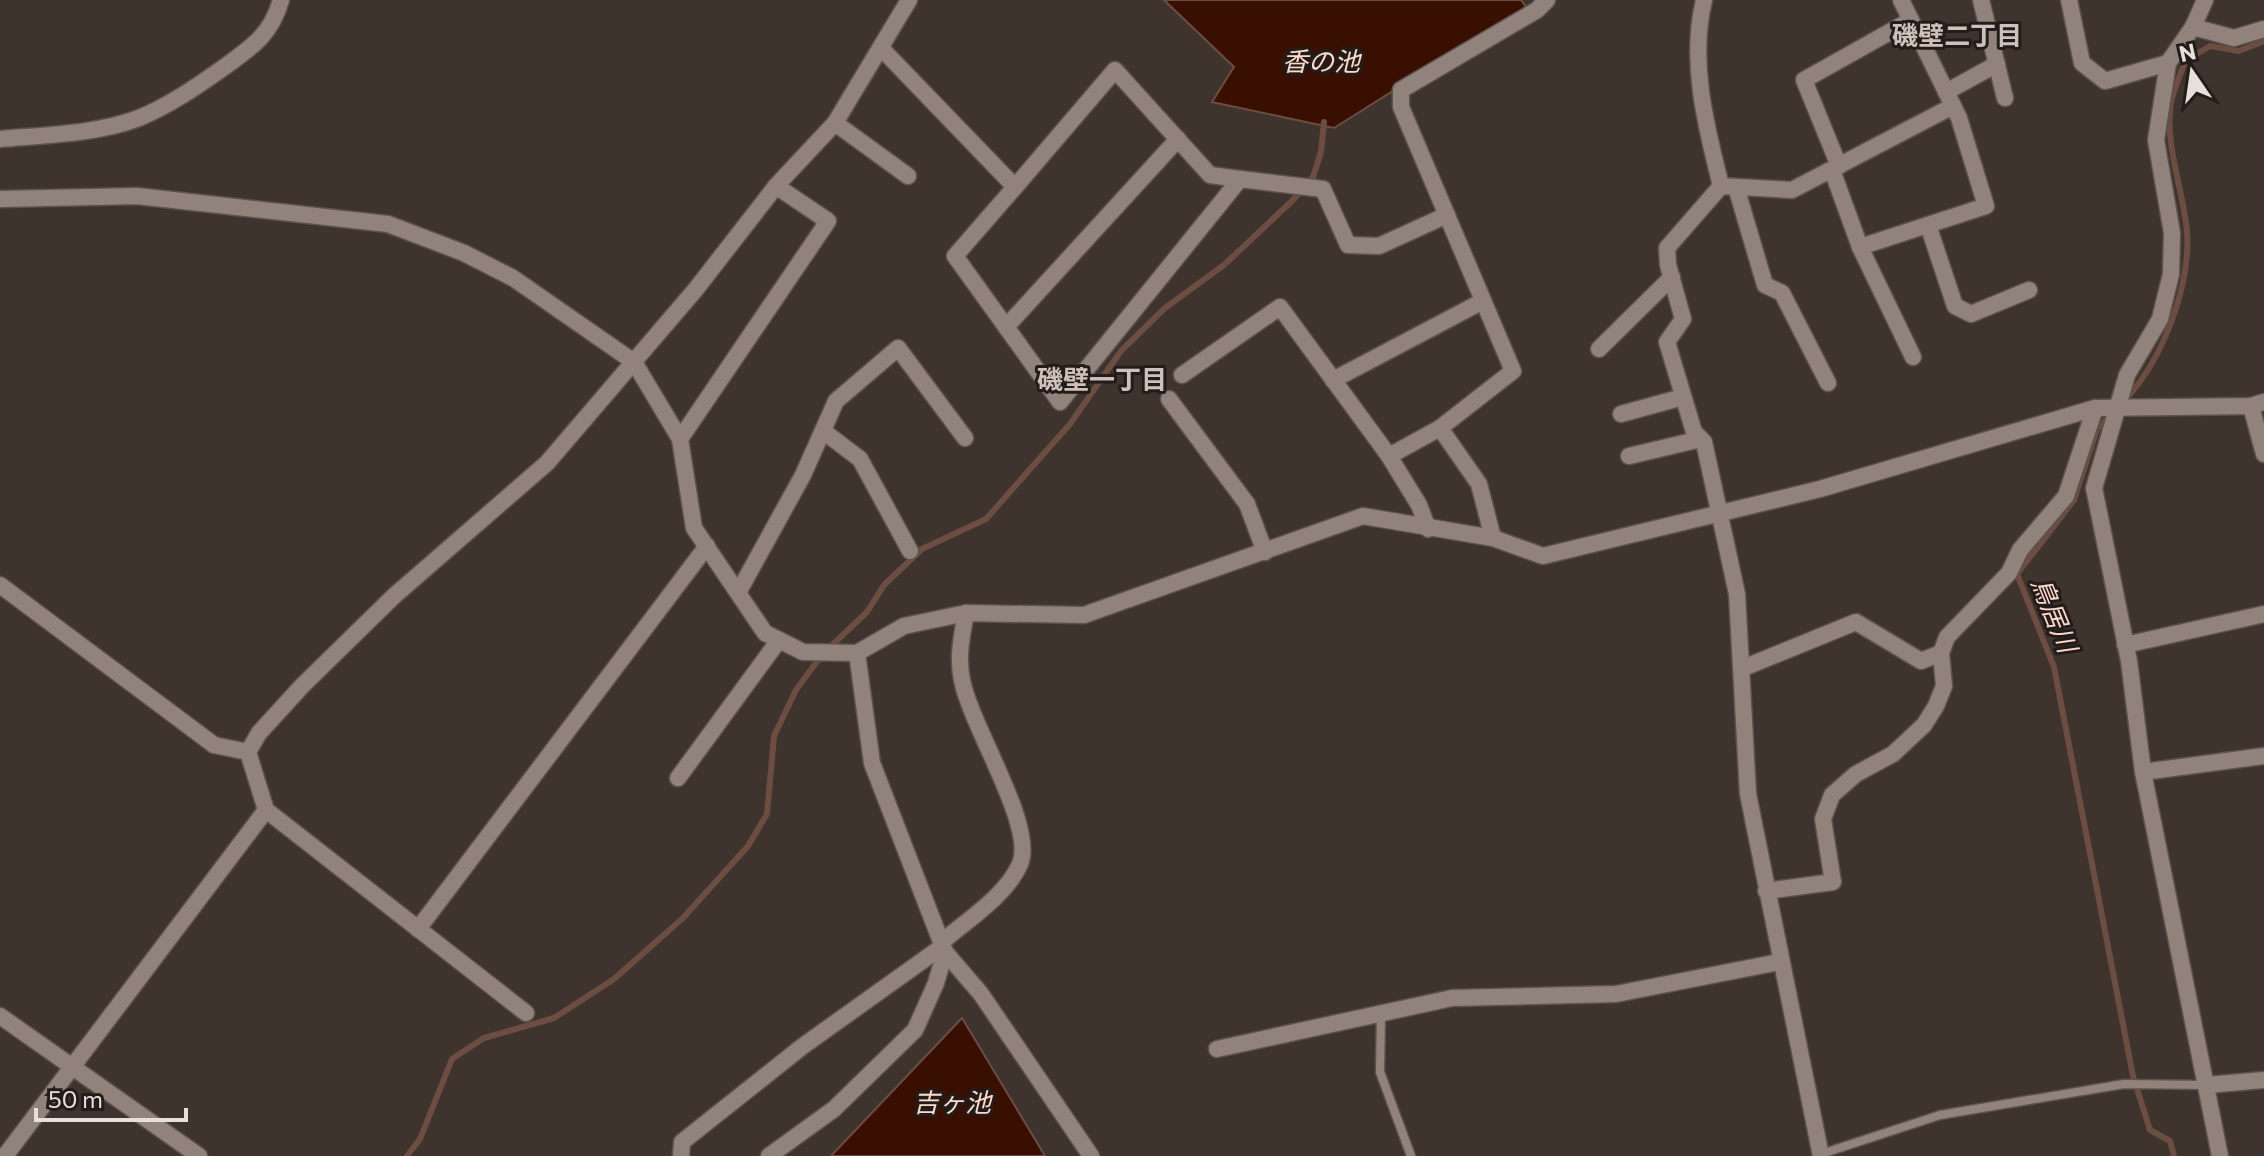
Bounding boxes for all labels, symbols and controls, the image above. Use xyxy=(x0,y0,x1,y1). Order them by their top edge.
district label: 磯壁二丁目 xyxy=(1892,19,2022,50)
north arrow xyxy=(2152,32,2232,112)
text: N xyxy=(2176,37,2198,67)
water label: 香の池 xyxy=(1282,45,1363,76)
district label: 磯壁一丁目 xyxy=(1037,363,1167,394)
water label: 鳥居川 xyxy=(2026,572,2085,659)
scale bar xyxy=(36,1072,186,1122)
text: 50 m xyxy=(48,1084,103,1113)
water label: 吉ヶ池 xyxy=(913,1086,994,1117)

